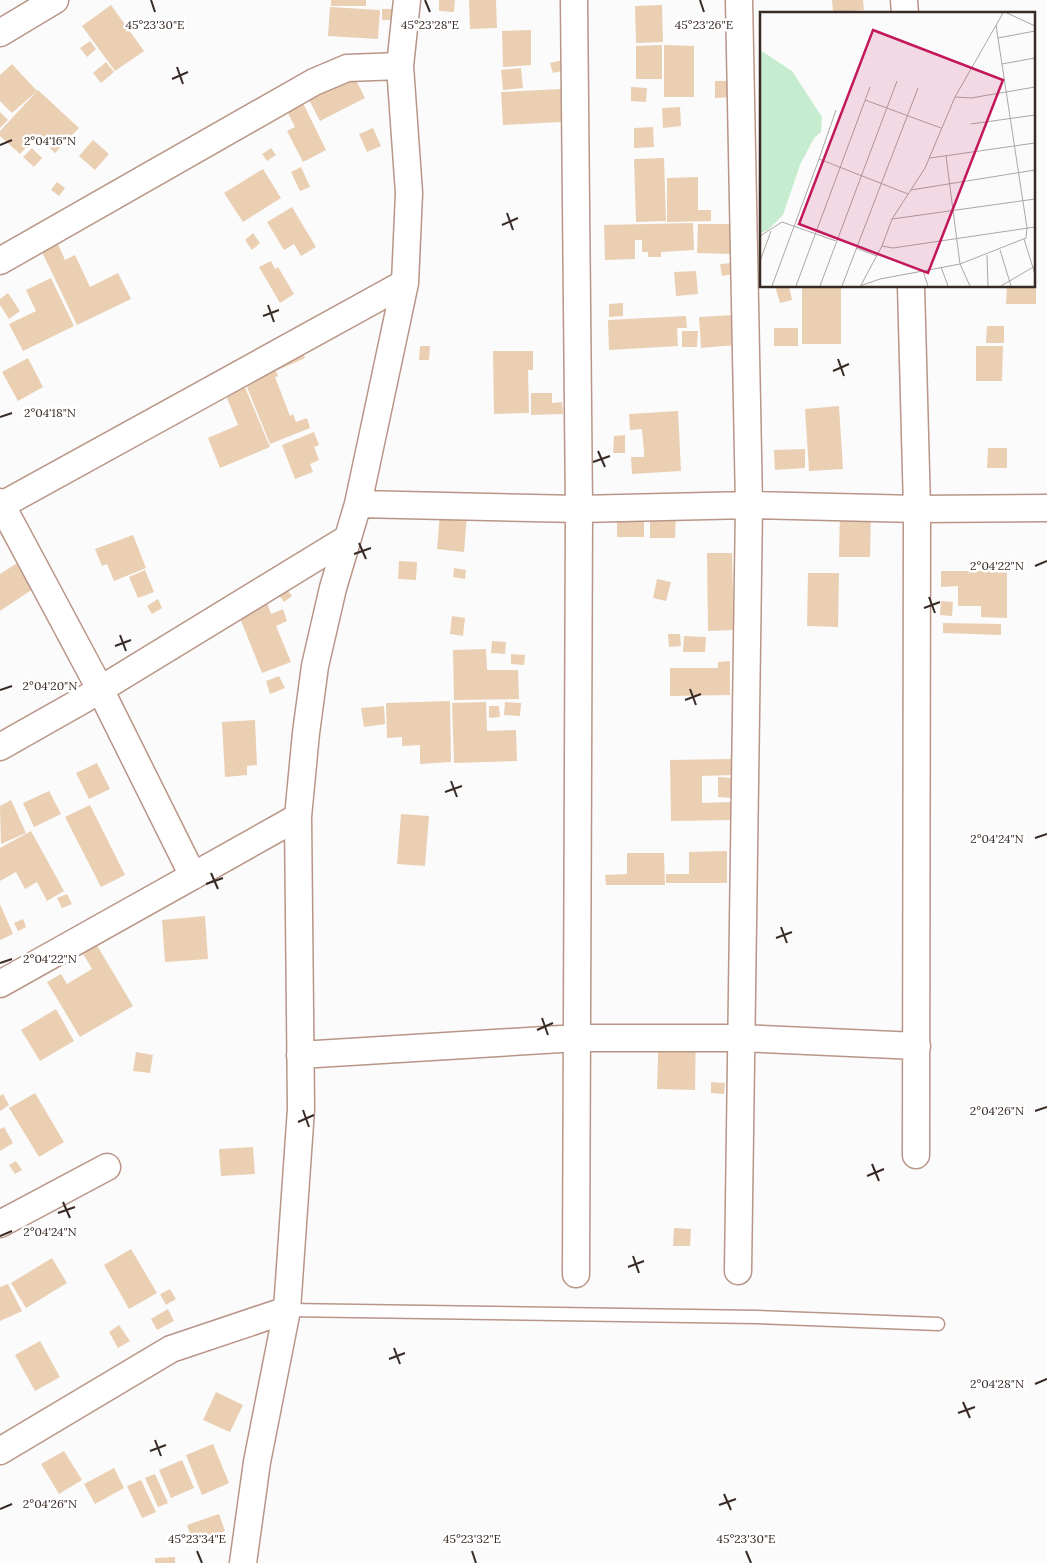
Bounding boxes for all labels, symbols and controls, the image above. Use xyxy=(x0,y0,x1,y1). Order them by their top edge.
inset map xyxy=(760,12,1034,288)
text: 45°23'30"E xyxy=(125,17,185,32)
text: 45°23'28"E xyxy=(401,17,459,32)
text: 45°23'26"E xyxy=(675,17,733,32)
text: 2°04'16"N xyxy=(24,133,76,148)
text: 2°04'18"N xyxy=(24,405,76,420)
text: 2°04'22"N xyxy=(970,558,1024,573)
text: 2°04'20"N xyxy=(23,678,77,693)
text: 2°04'24"N xyxy=(970,831,1024,846)
text: 2°04'22"N xyxy=(23,951,77,966)
text: 2°04'26"N xyxy=(970,1103,1024,1118)
text: 2°04'24"N xyxy=(23,1224,77,1239)
text: 2°04'28"N xyxy=(970,1376,1024,1391)
text: 2°04'26"N xyxy=(23,1496,77,1511)
text: 45°23'34"E xyxy=(168,1531,226,1546)
text: 45°23'32"E xyxy=(443,1531,501,1546)
text: 45°23'30"E xyxy=(716,1531,776,1546)

